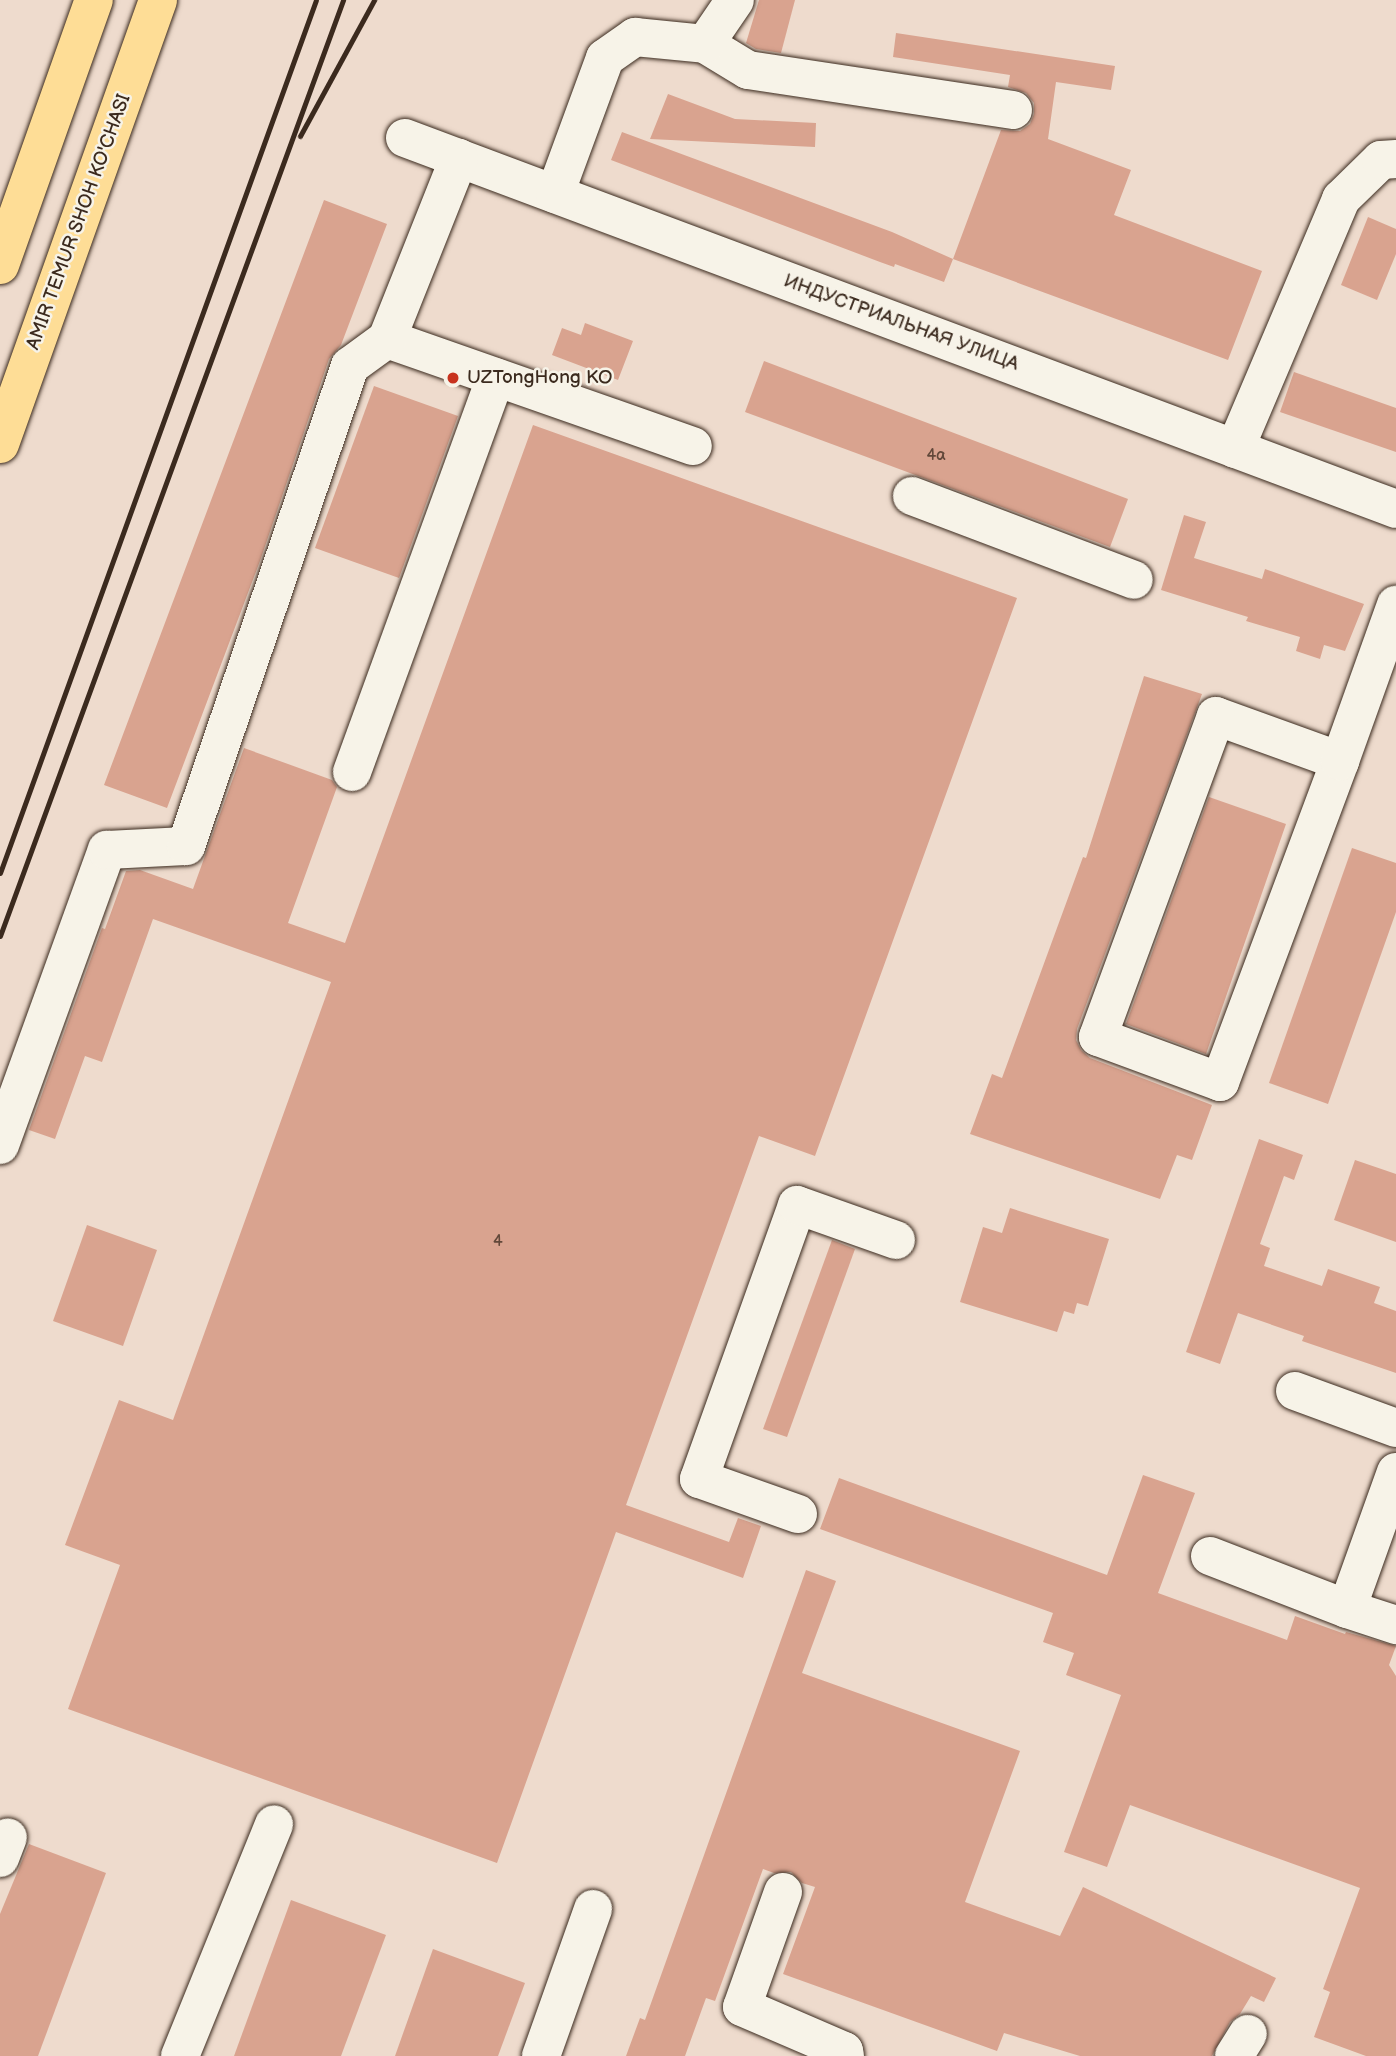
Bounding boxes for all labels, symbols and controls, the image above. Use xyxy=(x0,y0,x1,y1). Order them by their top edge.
street label: AMIR TEMUR SHOH KO'CHASI xyxy=(22,91,136,353)
street label: ИНДУСТРИАЛЬНАЯ УЛИЦА xyxy=(780,270,1022,376)
place label: UZTongHong KO xyxy=(467,367,612,389)
marker: UZTongHong KO xyxy=(445,370,461,386)
house number: 4а xyxy=(926,446,946,466)
house number: 4 xyxy=(493,1232,503,1252)

